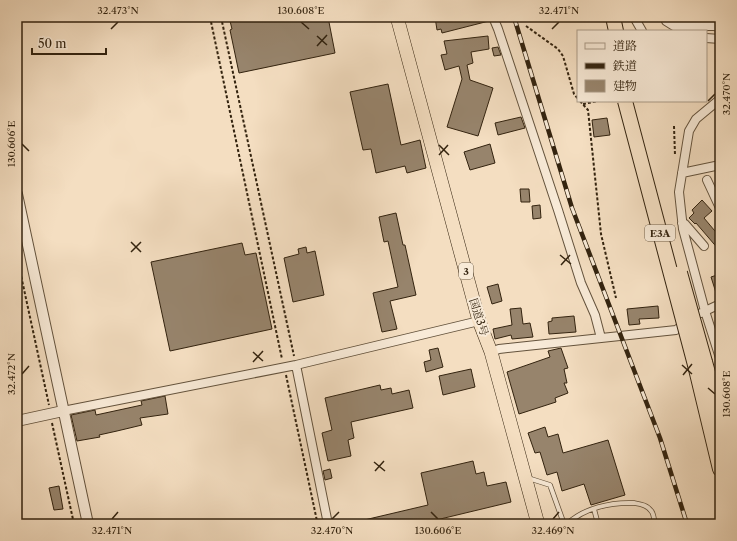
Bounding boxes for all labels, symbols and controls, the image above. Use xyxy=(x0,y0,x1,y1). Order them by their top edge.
text: 32.473°N xyxy=(97,4,139,17)
text: 130.608°E xyxy=(278,4,325,17)
text: 32.471°N xyxy=(539,4,579,17)
scale bar xyxy=(32,30,106,56)
legend xyxy=(577,30,707,102)
text: 50 m xyxy=(38,36,67,51)
text: 道路 xyxy=(613,38,637,53)
text: 鉄道 xyxy=(612,58,637,73)
text: 32.470°N xyxy=(720,73,733,115)
text: 建物 xyxy=(613,78,637,93)
text: 130.606°E xyxy=(5,121,18,167)
road number: E3A xyxy=(645,225,675,241)
road number: 3 xyxy=(459,263,473,279)
street label: 国道3号 xyxy=(466,296,492,338)
text: 32.472°N xyxy=(5,353,18,395)
text: 130.608°E xyxy=(720,370,733,417)
text: 32.471°N xyxy=(92,524,132,537)
text: 32.470°N xyxy=(311,524,353,537)
text: 130.606°E xyxy=(415,524,461,537)
text: 32.469°N xyxy=(532,524,574,537)

